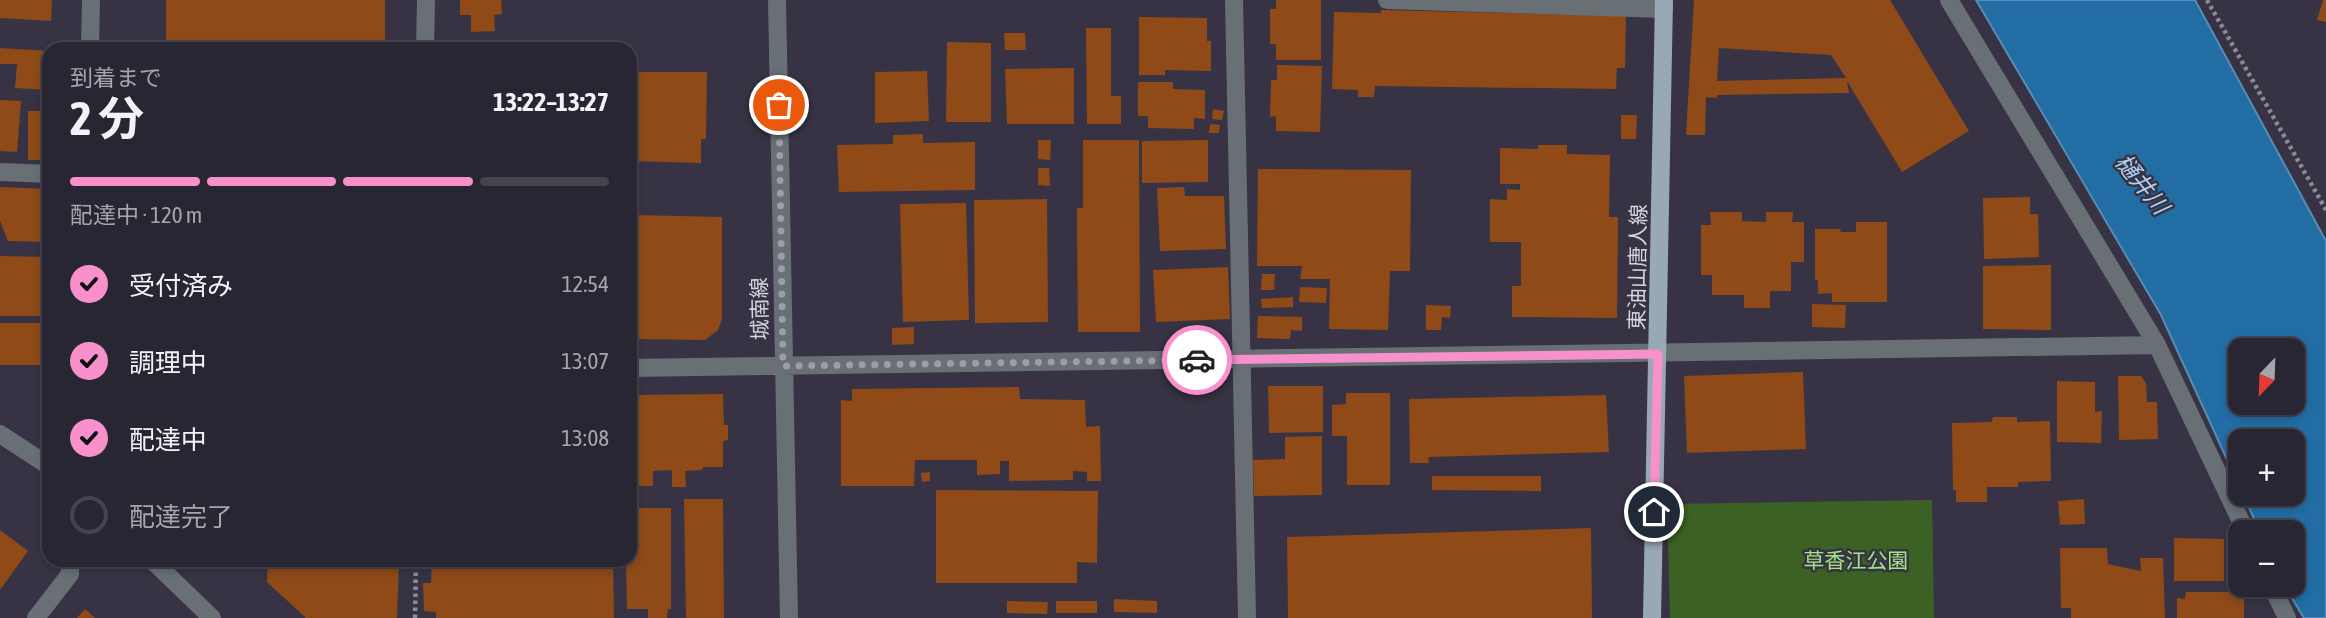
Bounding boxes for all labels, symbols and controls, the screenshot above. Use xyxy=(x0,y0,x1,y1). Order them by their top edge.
text: 到着まで xyxy=(70,65,162,91)
pin xyxy=(749,75,809,135)
icon: bag xyxy=(760,86,798,124)
text: 13:22–13:27 xyxy=(493,87,609,117)
text: 2 分 xyxy=(70,92,144,145)
water label: 樋井川 xyxy=(2110,149,2176,221)
text: 配達中 · 120 m xyxy=(70,202,202,228)
street label: 東油山唐人線 xyxy=(1624,204,1650,330)
icon: check xyxy=(70,265,108,303)
text: 受付済み xyxy=(129,271,233,301)
text: 12:54 xyxy=(562,271,609,297)
street label: 城南線 xyxy=(746,277,772,341)
courier xyxy=(1162,325,1232,395)
north arrow xyxy=(2228,338,2305,415)
map controls xyxy=(2228,338,2305,597)
icon: car xyxy=(1178,341,1216,379)
icon: check xyxy=(70,342,108,380)
text: 調理中 xyxy=(129,348,207,378)
text: 13:07 xyxy=(561,348,609,374)
icon: check xyxy=(70,419,108,457)
text: 配達中 xyxy=(129,425,207,455)
text: 13:08 xyxy=(561,425,609,451)
button: + xyxy=(2228,429,2305,506)
pin xyxy=(1624,482,1684,542)
icon: home xyxy=(1635,493,1673,531)
text: 配達完了 xyxy=(129,502,233,532)
button: − xyxy=(2228,520,2305,597)
park label: 草香江公園 xyxy=(1804,548,1909,572)

